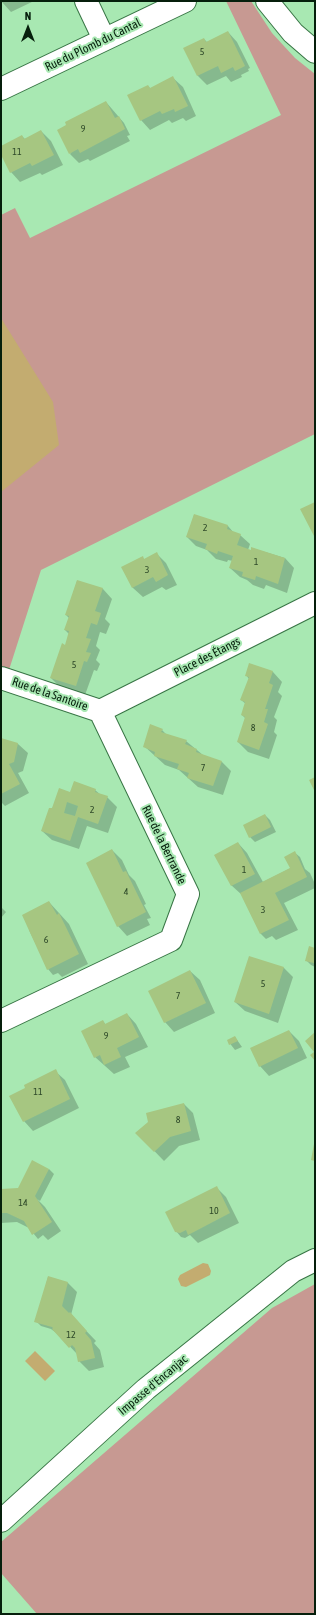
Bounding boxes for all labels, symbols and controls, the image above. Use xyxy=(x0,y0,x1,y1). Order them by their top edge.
north arrow xyxy=(8,8,48,48)
text: N xyxy=(25,10,31,22)
street label: Rue du Plomb du Cantal xyxy=(43,16,143,74)
house number: 5 xyxy=(200,46,204,58)
house number: 9 xyxy=(81,123,85,135)
house number: 11 xyxy=(12,146,22,158)
house number: 2 xyxy=(203,522,207,534)
house number: 1 xyxy=(254,556,258,568)
house number: 3 xyxy=(145,564,149,576)
street label: Place des Étangs xyxy=(171,634,243,680)
house number: 5 xyxy=(72,659,76,671)
street label: Rue de la Santoire xyxy=(10,674,90,714)
house number: 8 xyxy=(251,722,255,734)
house number: 7 xyxy=(201,762,205,774)
street label: Rue de la Bertrande xyxy=(139,803,189,887)
house number: 2 xyxy=(90,804,94,816)
house number: 1 xyxy=(242,864,246,876)
house number: 4 xyxy=(124,886,128,898)
house number: 3 xyxy=(261,904,265,916)
house number: 6 xyxy=(44,934,48,946)
house number: 5 xyxy=(261,978,265,990)
house number: 7 xyxy=(176,990,180,1002)
house number: 9 xyxy=(104,1030,108,1042)
house number: 11 xyxy=(33,1086,43,1098)
house number: 8 xyxy=(176,1114,180,1126)
house number: 14 xyxy=(18,1197,28,1209)
house number: 10 xyxy=(209,1205,219,1217)
house number: 12 xyxy=(66,1329,76,1341)
street label: Impasse d'Encanjac xyxy=(116,1352,190,1418)

